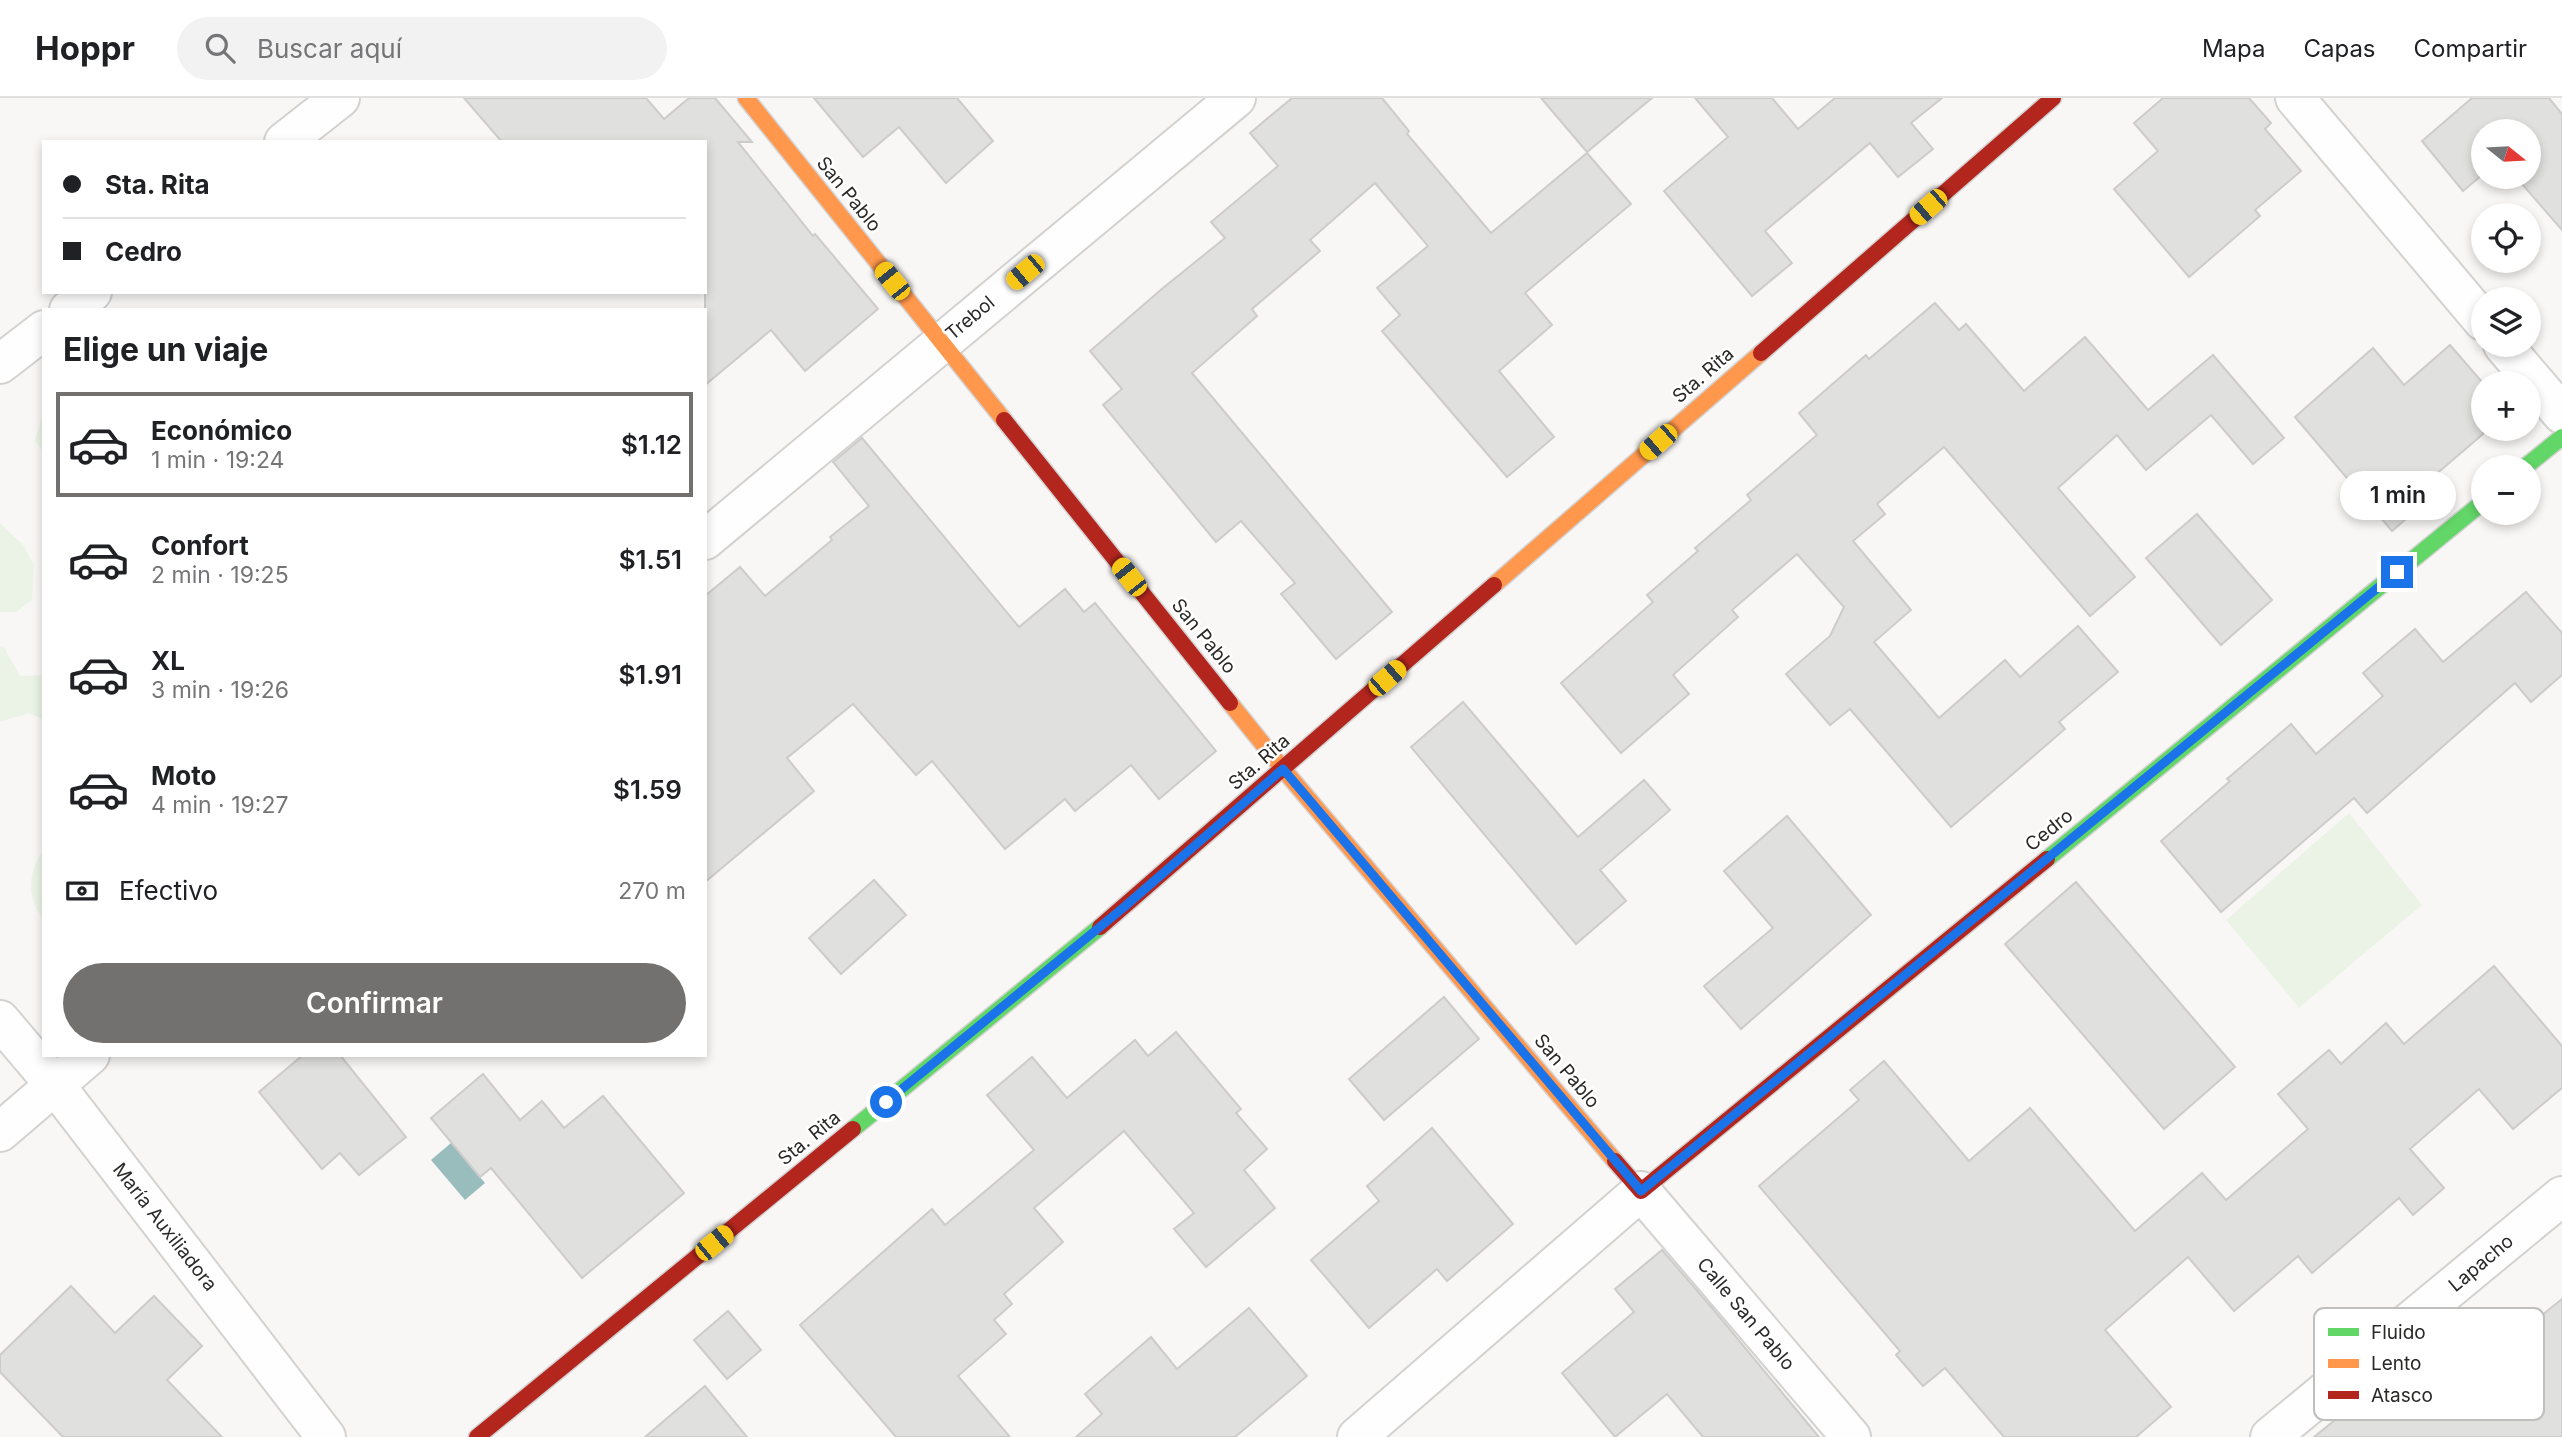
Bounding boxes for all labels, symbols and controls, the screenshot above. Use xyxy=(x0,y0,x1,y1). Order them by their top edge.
search box xyxy=(177,17,667,80)
text: Hoppr xyxy=(35,28,135,68)
icon: search xyxy=(201,29,239,67)
text: Buscar aquí xyxy=(257,33,402,64)
text: Mapa xyxy=(2202,34,2265,63)
text: Capas xyxy=(2303,34,2376,63)
text: Compartir xyxy=(2414,34,2527,63)
north arrow xyxy=(2471,119,2541,189)
map controls xyxy=(2471,119,2541,525)
street label: San Pablo xyxy=(812,152,886,236)
text: Sta. Rita xyxy=(105,169,210,200)
car xyxy=(1906,185,1951,229)
button: locate xyxy=(2471,203,2541,273)
text: Cedro xyxy=(105,236,182,267)
car xyxy=(1003,250,1048,294)
car xyxy=(871,258,914,304)
button: layers xyxy=(2471,287,2541,357)
street label: Trebol xyxy=(941,291,999,345)
text: Elige un viaje xyxy=(63,330,268,369)
street label: Sta. Rita xyxy=(1668,342,1738,408)
button: + xyxy=(2471,371,2541,441)
icon: car xyxy=(67,413,130,476)
text: Económico xyxy=(151,415,292,446)
car xyxy=(1636,420,1681,464)
text: $1.12 xyxy=(621,429,682,460)
text: 1 min · 19:24 xyxy=(151,446,284,474)
button: − xyxy=(2471,455,2541,525)
callout: 1 min xyxy=(2339,470,2455,519)
text: 1 min xyxy=(2370,481,2426,509)
icon: car xyxy=(67,528,130,591)
text: Confort xyxy=(151,530,249,561)
text: $1.51 xyxy=(619,544,682,575)
car xyxy=(1108,554,1151,600)
route end xyxy=(2381,556,2413,588)
text: 2 min · 19:25 xyxy=(151,561,289,589)
street label: San Pablo xyxy=(1167,594,1241,678)
icon: car xyxy=(67,643,130,706)
text: XL xyxy=(151,645,185,676)
car xyxy=(1365,656,1410,700)
text: $1.91 xyxy=(618,659,682,690)
text: 3 min · 19:26 xyxy=(151,676,289,704)
street label: Sta. Rita xyxy=(1224,729,1294,795)
icon: car xyxy=(67,758,130,821)
text: Moto xyxy=(151,760,216,791)
text: $1.59 xyxy=(613,774,682,805)
text: 4 min · 19:27 xyxy=(151,791,288,819)
street label: Cedro xyxy=(2020,804,2078,856)
icon: cash xyxy=(63,872,101,910)
text: Efectivo xyxy=(119,875,218,906)
text: 270 m xyxy=(618,877,686,905)
button: Confirmar xyxy=(63,963,686,1043)
street label: San Pablo xyxy=(1529,1029,1605,1113)
route start xyxy=(870,1086,902,1118)
street label: Sta. Rita xyxy=(773,1106,845,1170)
street label: María Auxiliadora xyxy=(108,1158,222,1296)
car xyxy=(692,1222,737,1264)
street label: Lapacho xyxy=(2444,1229,2518,1297)
street label: Calle San Pablo xyxy=(1692,1253,1800,1375)
legend xyxy=(2314,1308,2544,1420)
text: Fluido xyxy=(2371,1321,2426,1344)
text: Lento xyxy=(2371,1352,2421,1375)
text: Atasco xyxy=(2371,1384,2433,1407)

